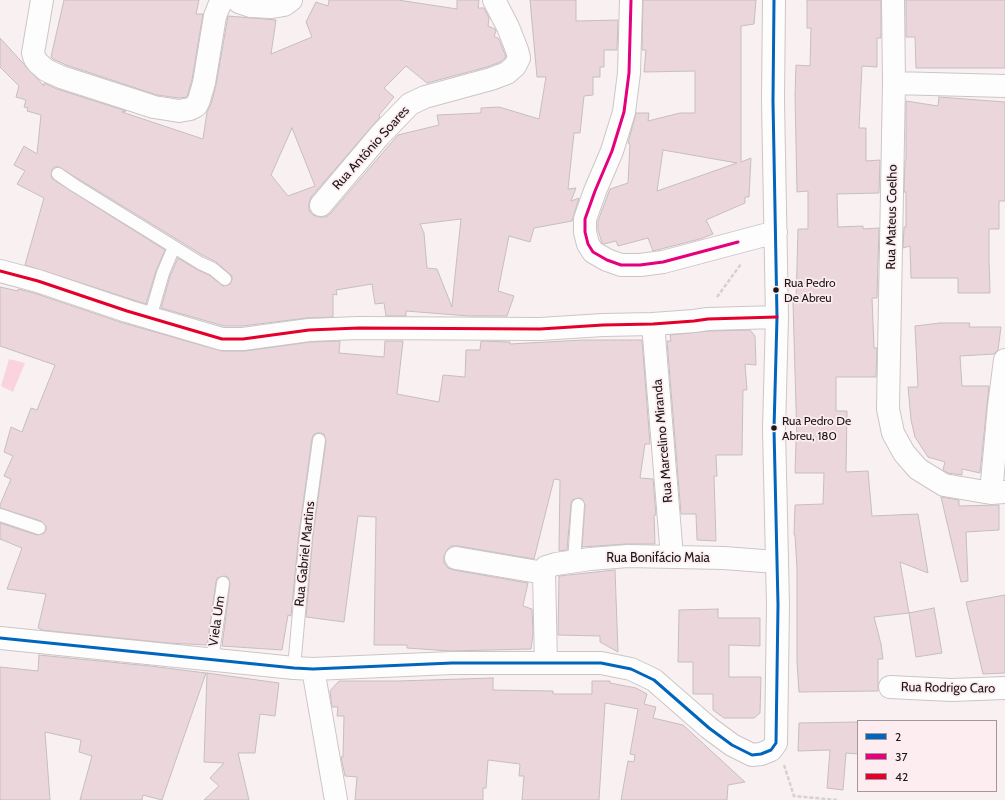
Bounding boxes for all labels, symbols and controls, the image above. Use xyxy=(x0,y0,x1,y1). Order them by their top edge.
street label: Rua Antônio Soares xyxy=(329,103,413,193)
street label: Rua Mateus Coelho xyxy=(883,164,901,270)
place label: Rua Pedro De Abreu xyxy=(784,276,836,304)
marker: Rua Pedro De Abreu xyxy=(771,285,781,295)
street label: Rua Marcelino Miranda xyxy=(650,379,676,503)
place label: Rua Pedro De Abreu, 180 xyxy=(782,414,851,442)
marker: Rua Pedro De Abreu, 180 xyxy=(769,423,779,433)
street label: Rua Gabriel Martins xyxy=(292,500,318,608)
street label: Rua Bonifácio Maia xyxy=(606,550,710,566)
street label: Viela Um xyxy=(206,595,228,647)
street label: Rua Rodrigo Caro xyxy=(901,679,995,697)
legend xyxy=(857,720,997,792)
text: 2 xyxy=(895,729,901,744)
text: 37 xyxy=(895,749,908,764)
text: 42 xyxy=(895,769,908,784)

